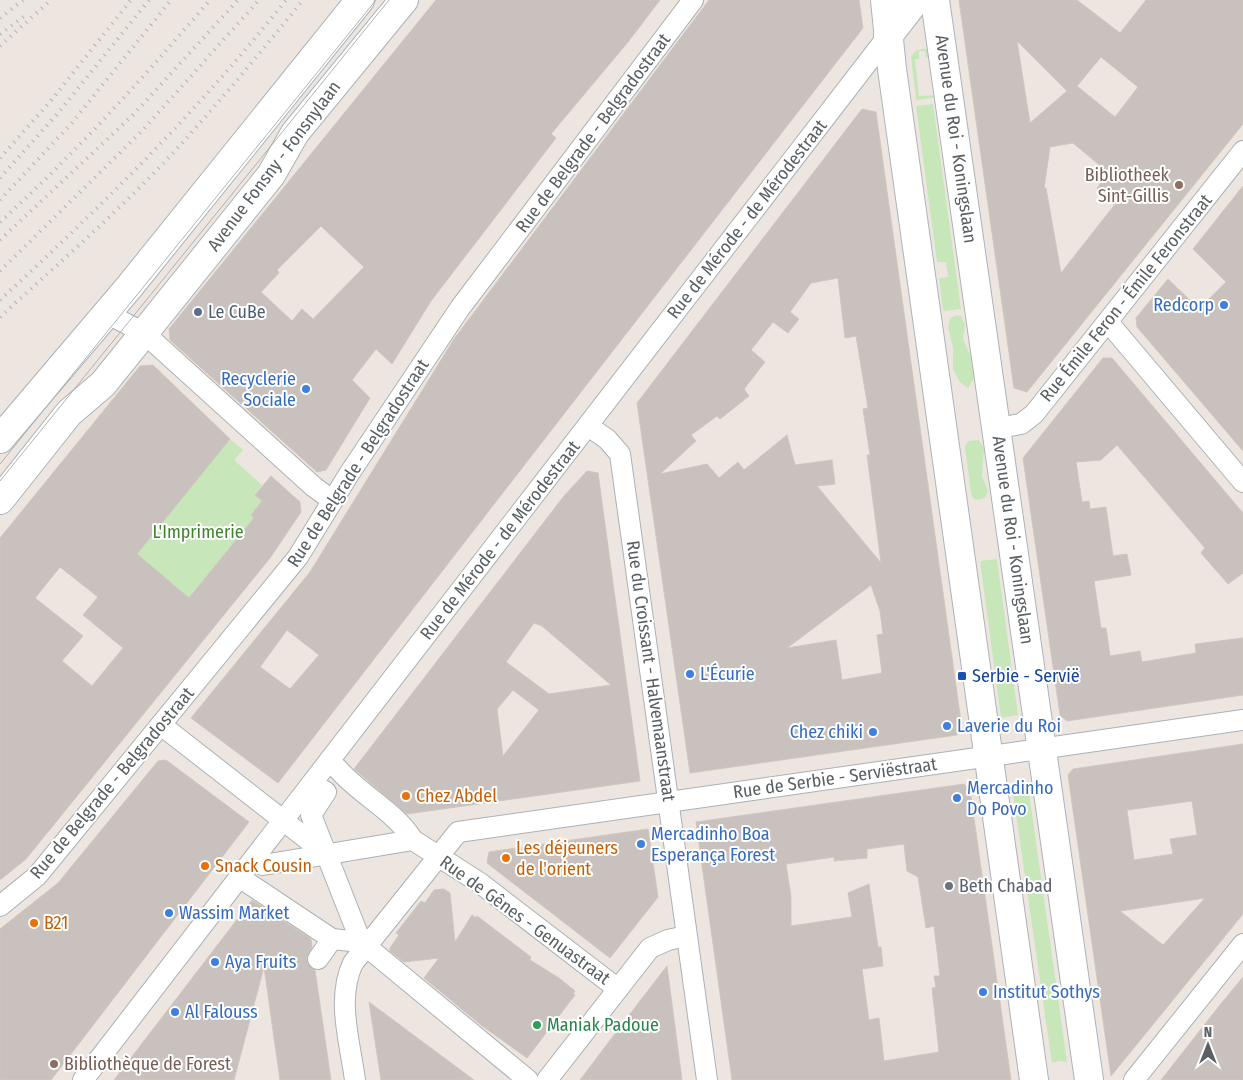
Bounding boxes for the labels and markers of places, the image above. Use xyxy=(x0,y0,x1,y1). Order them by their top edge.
place label: Bibliotheek Sint-Gillis xyxy=(1085,164,1170,207)
marker: Bibliotheek Sint-Gillis xyxy=(1173,179,1185,191)
place label: Redcorp xyxy=(1153,294,1214,316)
marker: Redcorp xyxy=(1218,299,1230,311)
place label: Le CuBe xyxy=(208,301,266,323)
marker: Le CuBe xyxy=(192,306,204,318)
place label: Recyclerie Sociale xyxy=(221,368,296,411)
marker: Recyclerie Sociale xyxy=(300,383,312,395)
place label: L'Écurie xyxy=(700,662,755,685)
place label: Serbie - Servië xyxy=(972,665,1080,687)
marker: L'Écurie xyxy=(684,668,696,680)
marker: Serbie - Servië xyxy=(956,670,968,682)
place label: Laverie du Roi xyxy=(957,715,1061,737)
marker: Laverie du Roi xyxy=(941,720,953,732)
place label: Chez chiki xyxy=(790,721,863,743)
marker: Chez chiki xyxy=(867,726,879,738)
place label: Mercadinho Do Povo xyxy=(967,777,1053,820)
place label: Chez Abdel xyxy=(416,785,497,807)
marker: Chez Abdel xyxy=(400,790,412,802)
marker: Mercadinho Do Povo xyxy=(951,792,963,804)
place label: Mercadinho Boa Esperança Forest xyxy=(651,823,775,866)
place label: Les déjeuners de l'orient xyxy=(516,837,618,880)
marker: Mercadinho Boa Esperança Forest xyxy=(635,838,647,850)
marker: Les déjeuners de l'orient xyxy=(500,852,512,864)
place label: Snack Cousin xyxy=(215,855,312,877)
marker: Snack Cousin xyxy=(199,860,211,872)
place label: Beth Chabad xyxy=(959,875,1053,897)
marker: Beth Chabad xyxy=(943,880,955,892)
place label: Wassim Market xyxy=(179,902,289,924)
marker: Wassim Market xyxy=(163,907,175,919)
place label: B21 xyxy=(44,912,68,934)
marker: B21 xyxy=(28,917,40,929)
place label: Aya Fruits xyxy=(225,951,297,973)
marker: Aya Fruits xyxy=(209,956,221,968)
place label: Institut Sothys xyxy=(993,981,1100,1003)
marker: Institut Sothys xyxy=(977,986,989,998)
place label: Al Falouss xyxy=(185,1001,258,1023)
marker: Al Falouss xyxy=(169,1006,181,1018)
place label: Maniak Padoue xyxy=(547,1014,659,1036)
marker: Maniak Padoue xyxy=(531,1019,543,1031)
place label: Bibliothèque de Forest xyxy=(64,1053,231,1075)
marker: Bibliothèque de Forest xyxy=(48,1058,60,1070)

